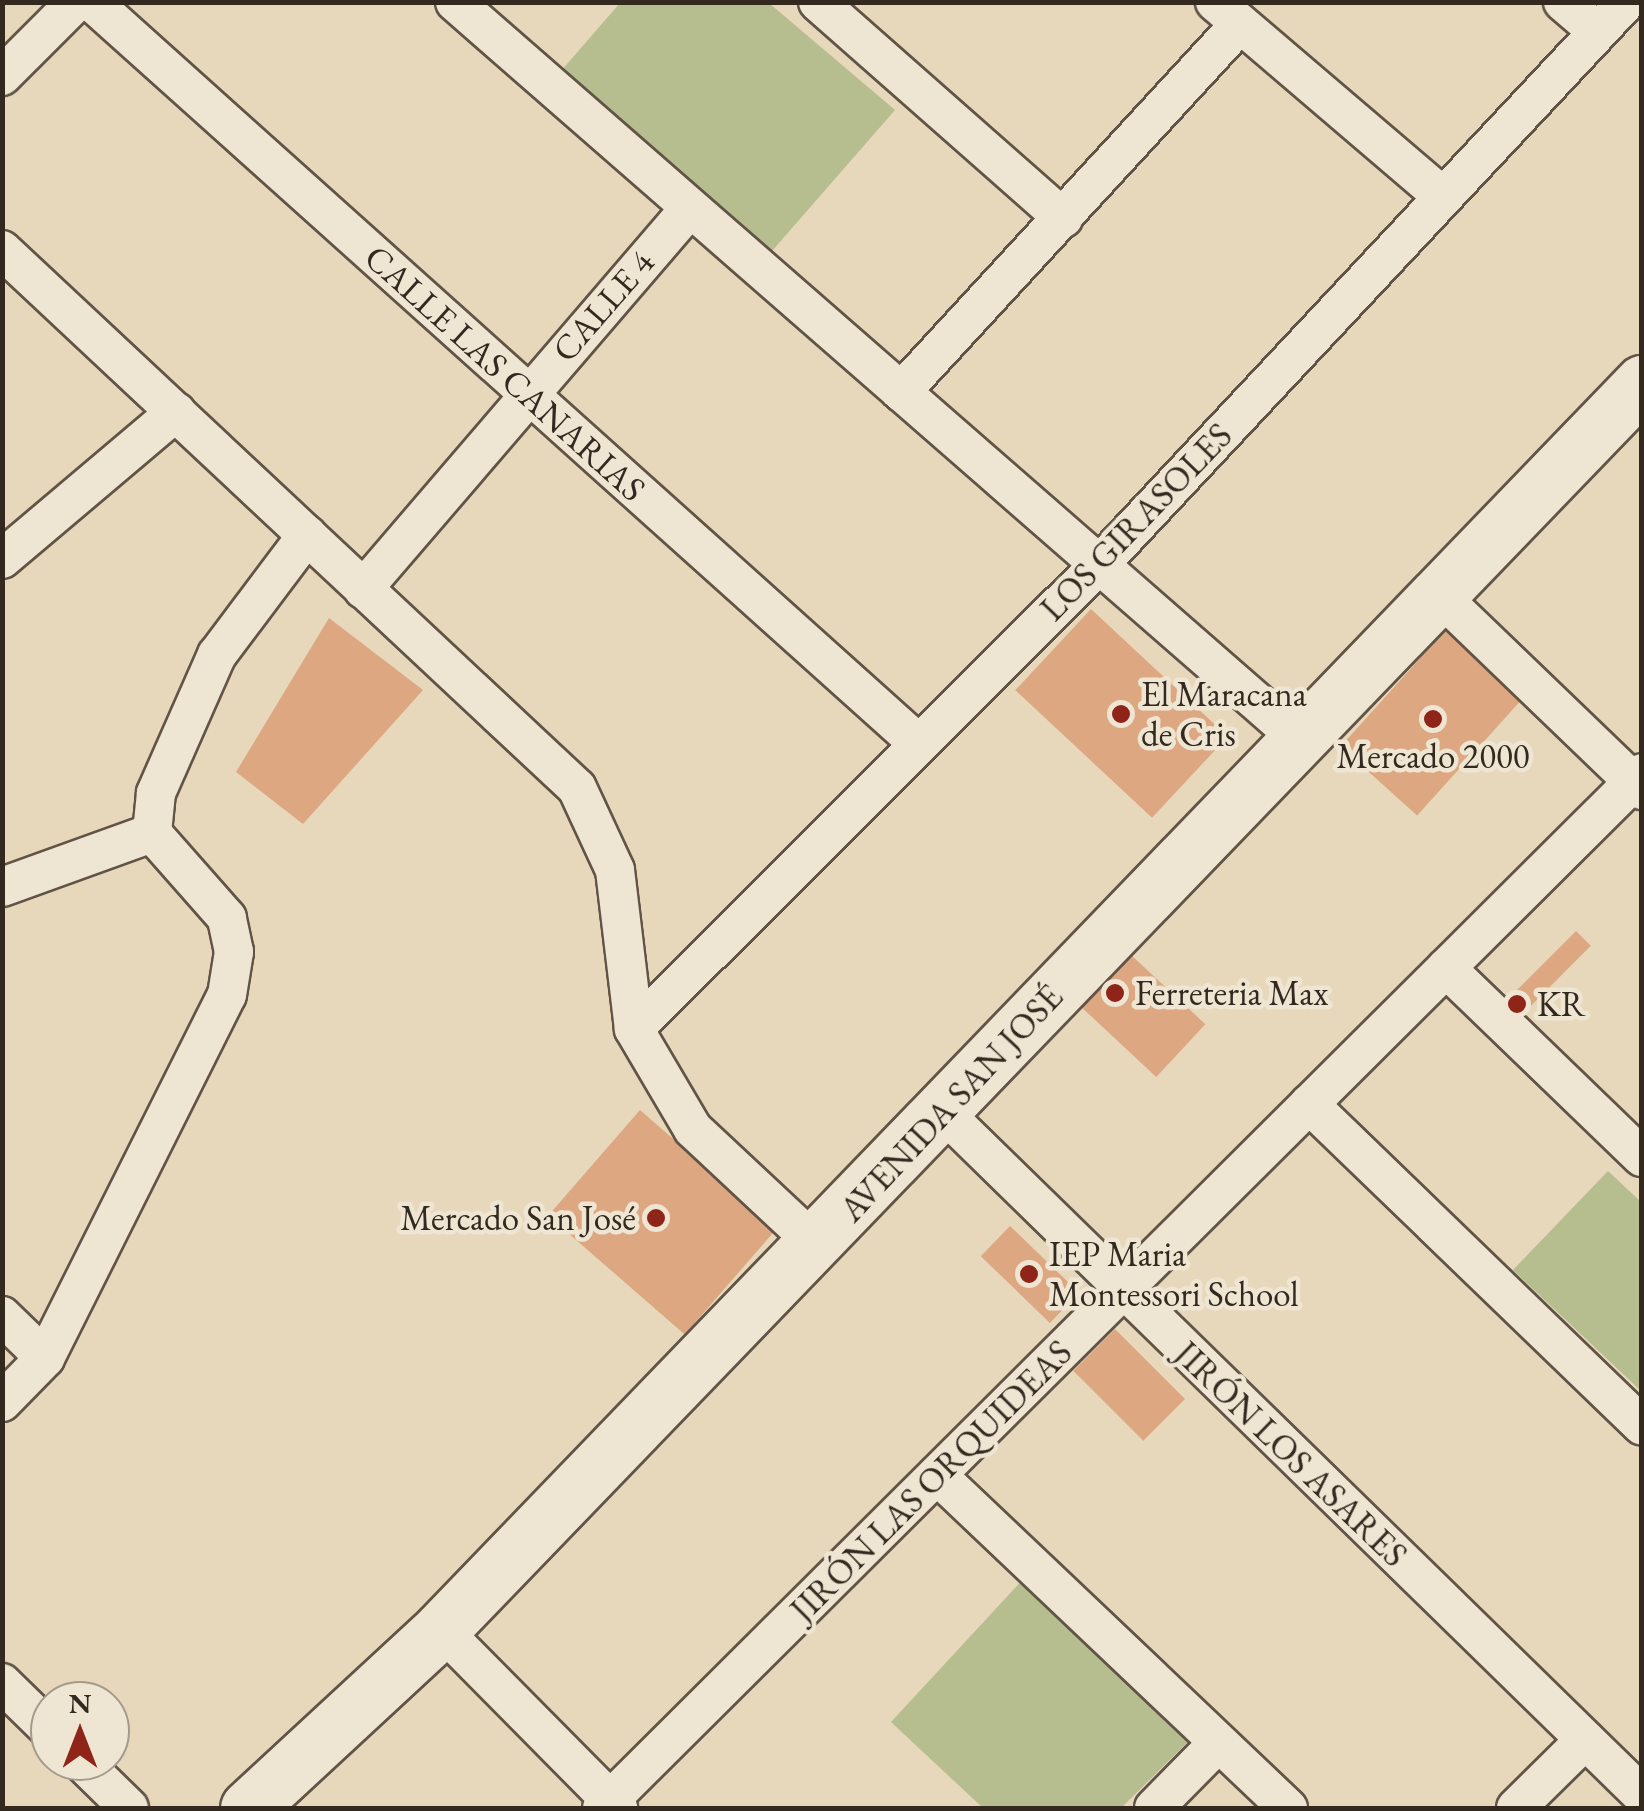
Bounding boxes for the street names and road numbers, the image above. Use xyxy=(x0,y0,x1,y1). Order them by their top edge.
street label: CALLE LAS CANARIAS xyxy=(356,236,654,510)
street label: CALLE 4 xyxy=(543,242,663,370)
street label: LOS GIRASOLES xyxy=(1031,415,1241,629)
street label: AVENIDA SAN JOSÉ xyxy=(830,976,1072,1230)
street label: JIRÓN LAS ORQUIDEAS xyxy=(782,1332,1080,1630)
street label: JIRÓN LOS ASARES xyxy=(1166,1333,1416,1575)

